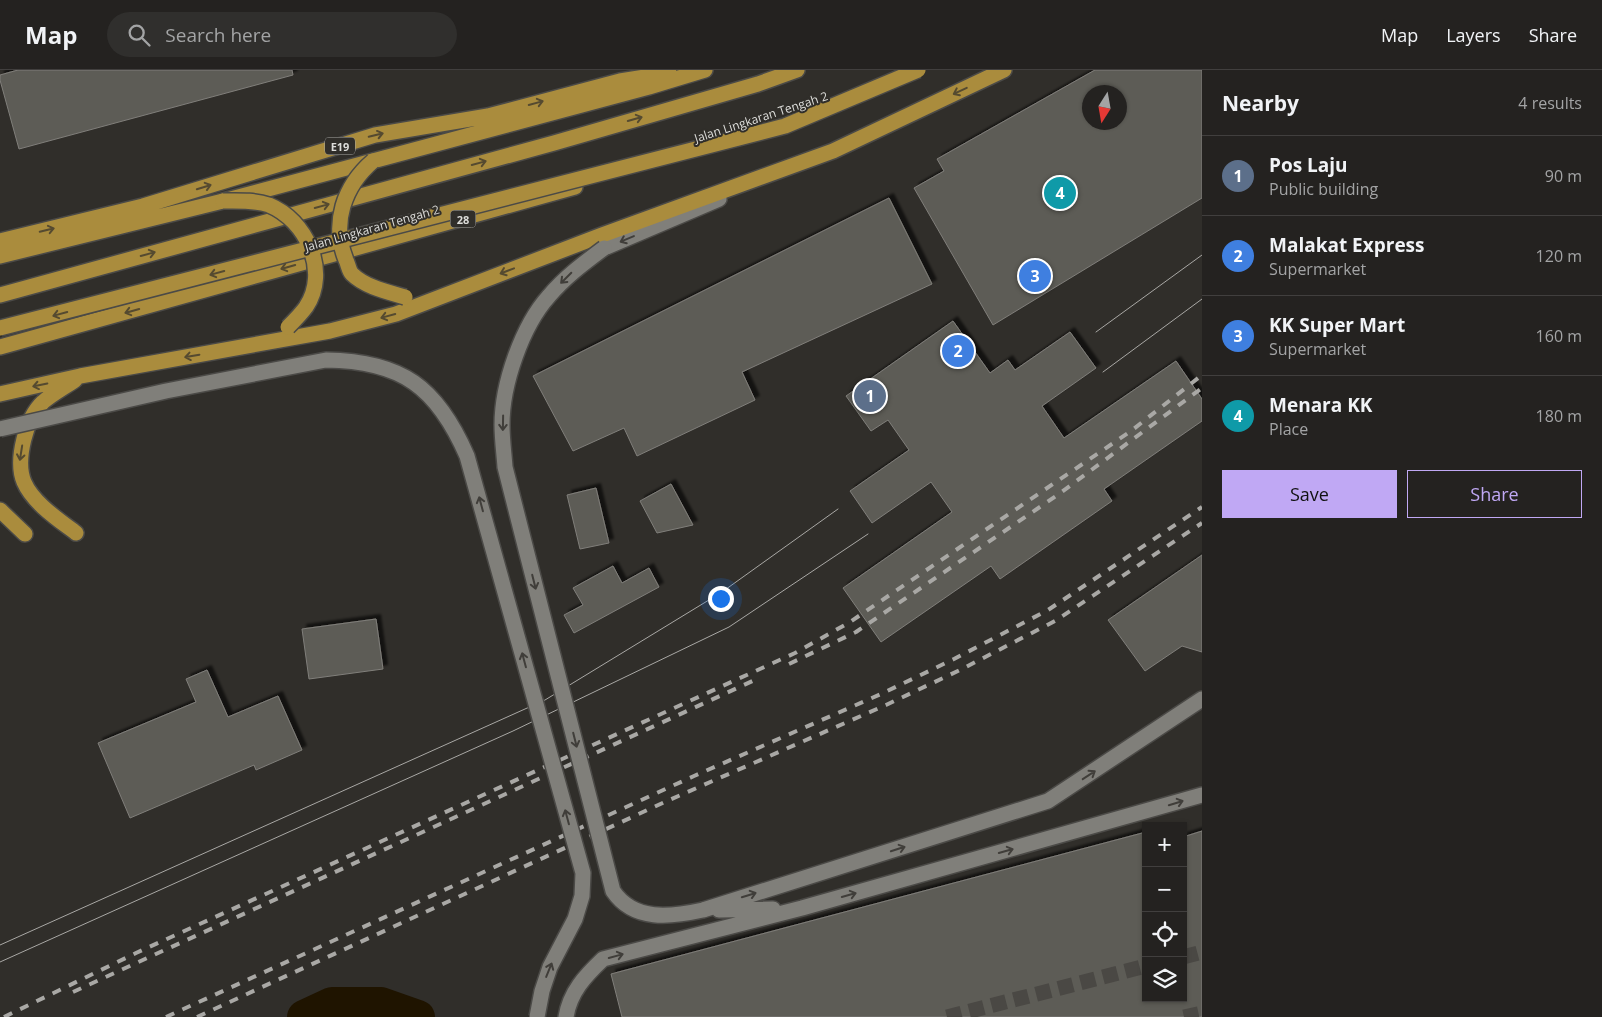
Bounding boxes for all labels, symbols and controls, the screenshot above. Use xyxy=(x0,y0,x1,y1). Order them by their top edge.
search box xyxy=(107,12,457,57)
text: Map xyxy=(25,18,77,51)
icon: search xyxy=(125,21,153,49)
text: Search here xyxy=(165,22,271,48)
text: Map xyxy=(1381,23,1418,47)
text: Layers xyxy=(1446,23,1501,47)
text: Share xyxy=(1529,23,1577,47)
north arrow xyxy=(1082,85,1127,130)
street label: Jalan Lingkaran Tengah 2 xyxy=(691,87,830,147)
one-way arrow xyxy=(953,87,968,96)
text: Nearby xyxy=(1222,89,1299,117)
text: 4 results xyxy=(1518,92,1582,114)
one-way arrow xyxy=(527,98,543,107)
one-way arrow xyxy=(627,114,643,124)
one-way arrow xyxy=(368,130,384,139)
road number: E19 xyxy=(325,138,355,154)
text: Pos Laju xyxy=(1269,152,1348,178)
one-way arrow xyxy=(470,158,486,167)
text: 1 xyxy=(1233,165,1243,187)
text: 90 m xyxy=(1545,165,1582,187)
pin: 4 xyxy=(1044,174,1076,212)
text: Public building xyxy=(1269,178,1378,200)
one-way arrow xyxy=(196,182,212,192)
one-way arrow xyxy=(313,200,329,210)
street label: Jalan Lingkaran Tengah 2 xyxy=(302,201,442,256)
road number: 28 xyxy=(450,210,476,228)
one-way arrow xyxy=(39,225,55,234)
text: Malakat Express xyxy=(1269,232,1425,258)
one-way arrow xyxy=(620,234,635,244)
text: 2 xyxy=(1233,245,1243,267)
text: 120 m xyxy=(1536,245,1582,267)
one-way arrow xyxy=(140,248,156,258)
pin: 3 xyxy=(1019,257,1051,295)
text: Supermarket xyxy=(1269,258,1366,280)
one-way arrow xyxy=(281,263,297,272)
one-way arrow xyxy=(500,267,515,276)
one-way arrow xyxy=(210,269,226,279)
one-way arrow xyxy=(560,272,572,284)
one-way arrow xyxy=(124,306,140,316)
one-way arrow xyxy=(52,310,68,320)
one-way arrow xyxy=(380,312,396,321)
text: KK Super Mart xyxy=(1269,312,1405,338)
text: 3 xyxy=(1233,325,1243,347)
text: 160 m xyxy=(1536,325,1582,347)
pin: 2 xyxy=(942,332,974,370)
text: Supermarket xyxy=(1269,338,1366,360)
one-way arrow xyxy=(185,351,201,361)
pin: 1 xyxy=(854,377,886,415)
one-way arrow xyxy=(33,381,49,390)
text: Menara KK xyxy=(1269,392,1372,418)
text: 4 xyxy=(1233,405,1243,427)
text: 180 m xyxy=(1536,405,1582,427)
one-way arrow xyxy=(498,415,507,431)
text: Place xyxy=(1269,418,1308,440)
one-way arrow xyxy=(16,445,26,461)
button: Save xyxy=(1222,470,1397,518)
button: Share xyxy=(1407,470,1582,518)
one-way arrow xyxy=(475,496,485,512)
one-way arrow xyxy=(530,574,539,590)
your location xyxy=(708,586,734,612)
one-way arrow xyxy=(519,653,528,669)
one-way arrow xyxy=(570,731,580,747)
one-way arrow xyxy=(1081,770,1095,780)
one-way arrow xyxy=(1168,798,1184,807)
one-way arrow xyxy=(562,809,572,825)
map controls xyxy=(1142,822,1187,1002)
button: + xyxy=(1142,822,1187,867)
one-way arrow xyxy=(890,843,906,853)
one-way arrow xyxy=(997,846,1013,855)
button: − xyxy=(1142,867,1187,912)
one-way arrow xyxy=(841,889,857,899)
one-way arrow xyxy=(741,890,757,900)
button: locate xyxy=(1142,912,1187,957)
one-way arrow xyxy=(608,951,624,960)
button: layers xyxy=(1142,957,1187,1002)
one-way arrow xyxy=(545,963,555,978)

